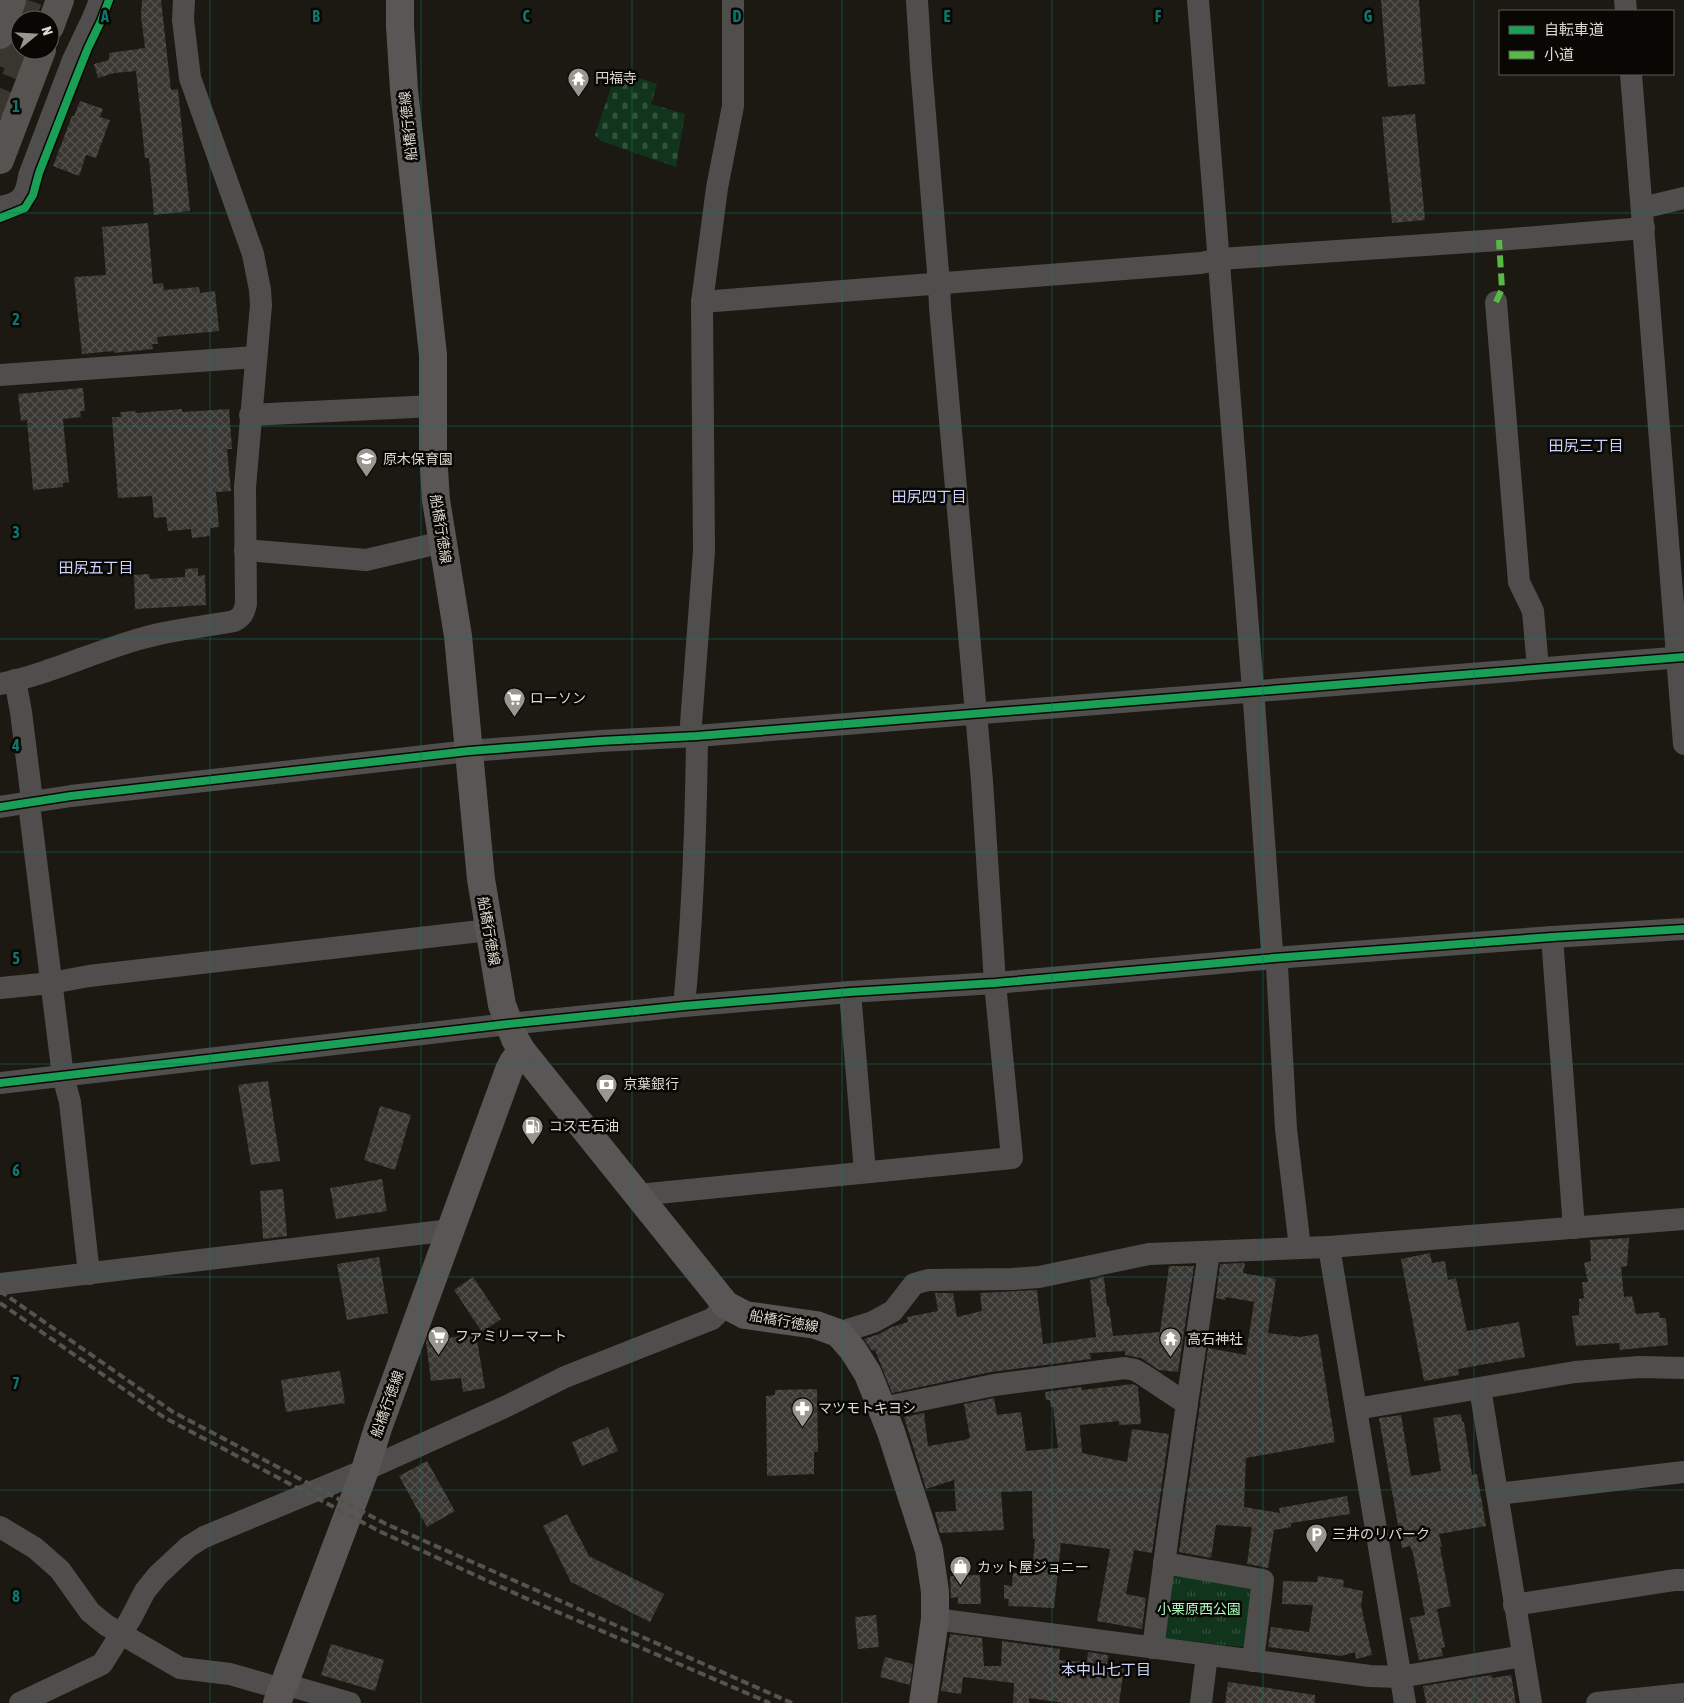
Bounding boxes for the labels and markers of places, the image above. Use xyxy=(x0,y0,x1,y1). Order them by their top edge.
temple icon: 円福寺 xyxy=(567,66,591,97)
place label: 円福寺 xyxy=(595,70,637,86)
school or university icon: 原木保育園 xyxy=(355,447,379,478)
place label: 原木保育園 xyxy=(383,451,453,467)
supermarket icon: ローソン xyxy=(502,686,526,717)
place label: ローソン xyxy=(530,690,586,706)
bank icon: 京葉銀行 xyxy=(595,1072,619,1103)
place label: 京葉銀行 xyxy=(623,1076,679,1092)
fuel station icon: コスモ石油 xyxy=(521,1114,545,1145)
place label: コスモ石油 xyxy=(549,1118,619,1134)
supermarket icon: ファミリーマート xyxy=(427,1324,451,1355)
temple icon: 高石神社 xyxy=(1159,1327,1183,1358)
place label: ファミリーマート xyxy=(455,1328,567,1344)
place label: 高石神社 xyxy=(1187,1331,1243,1347)
pharmacy icon: マツモトキヨシ xyxy=(790,1396,814,1427)
place label: マツモトキヨシ xyxy=(818,1400,916,1416)
parking icon: 三井のリパーク xyxy=(1304,1522,1328,1553)
place label: 三井のリパーク xyxy=(1332,1526,1430,1542)
shop icon: カット屋ジョニー xyxy=(949,1555,973,1586)
place label: カット屋ジョニー xyxy=(977,1559,1089,1575)

